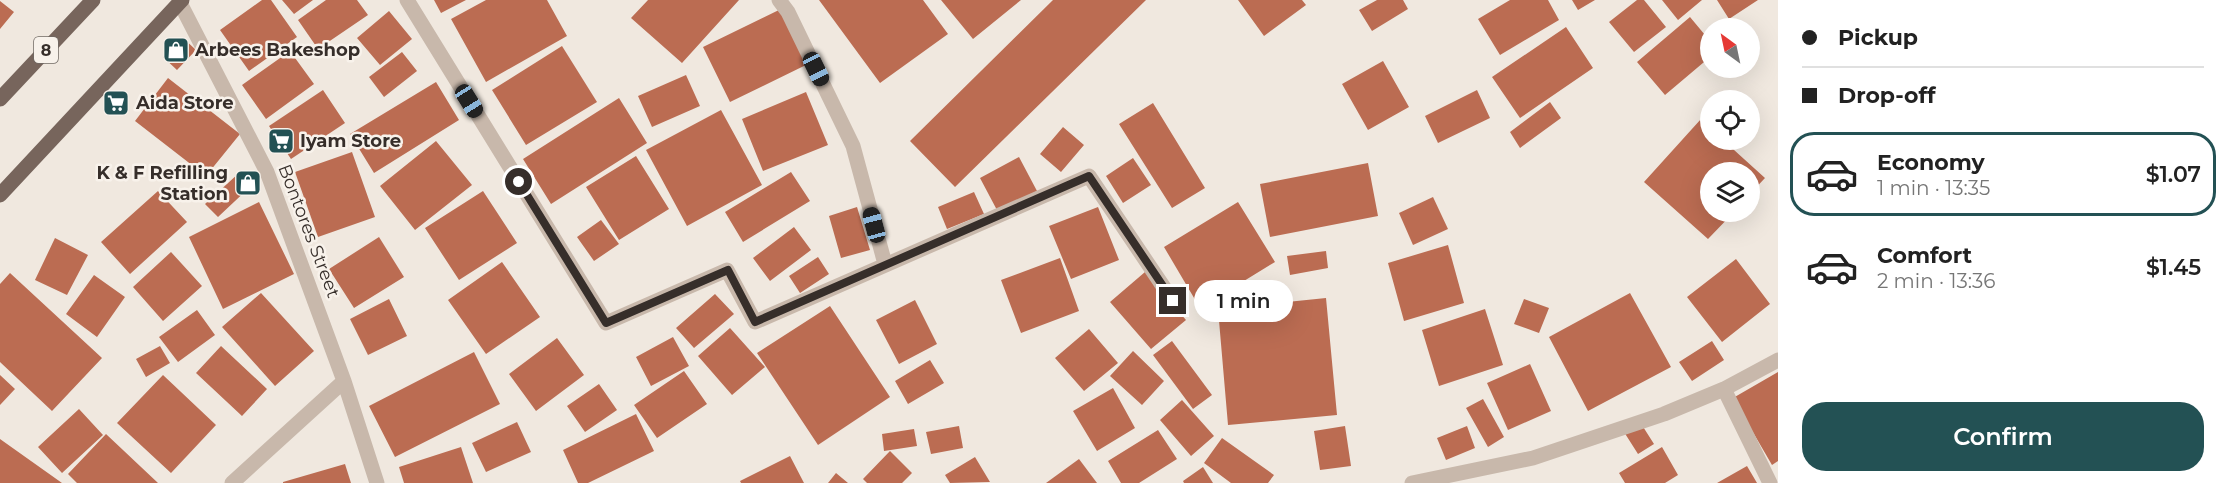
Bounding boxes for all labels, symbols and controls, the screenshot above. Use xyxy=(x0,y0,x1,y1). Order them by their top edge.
north arrow xyxy=(1700,18,1760,78)
map controls xyxy=(1700,18,1760,222)
text: Pickup xyxy=(1838,24,1918,51)
shop icon: Arbees Bakeshop xyxy=(161,35,191,65)
road number: 8 xyxy=(34,37,58,63)
place label: Arbees Bakeshop xyxy=(194,39,360,61)
car xyxy=(800,49,832,89)
car xyxy=(452,81,486,121)
text: Drop-off xyxy=(1838,82,1936,109)
supermarket icon: Aida Store xyxy=(101,88,131,118)
button: locate xyxy=(1700,90,1760,150)
place label: Aida Store xyxy=(135,92,234,114)
supermarket icon: Iyam Store xyxy=(266,126,296,156)
place label: Iyam Store xyxy=(300,130,401,152)
icon: car xyxy=(1805,147,1859,201)
text: Economy xyxy=(1877,149,1985,176)
street label: Bontores Street xyxy=(273,161,345,301)
text: $1.07 xyxy=(2146,161,2201,188)
place label: K & F Refilling Station xyxy=(96,162,228,205)
button: layers xyxy=(1700,162,1760,222)
shop icon: K & F Refilling Station xyxy=(233,168,263,198)
route start xyxy=(505,168,532,195)
text: 1 min · 13:35 xyxy=(1877,176,1990,200)
car xyxy=(861,205,887,245)
icon: car xyxy=(1805,240,1859,294)
text: Comfort xyxy=(1877,242,1972,269)
text: $1.45 xyxy=(2146,254,2201,281)
text: 2 min · 13:36 xyxy=(1877,269,1995,293)
callout: 1 min xyxy=(1194,280,1293,322)
route end xyxy=(1159,287,1186,314)
text: 1 min xyxy=(1217,289,1270,313)
button: Confirm xyxy=(1802,402,2204,471)

